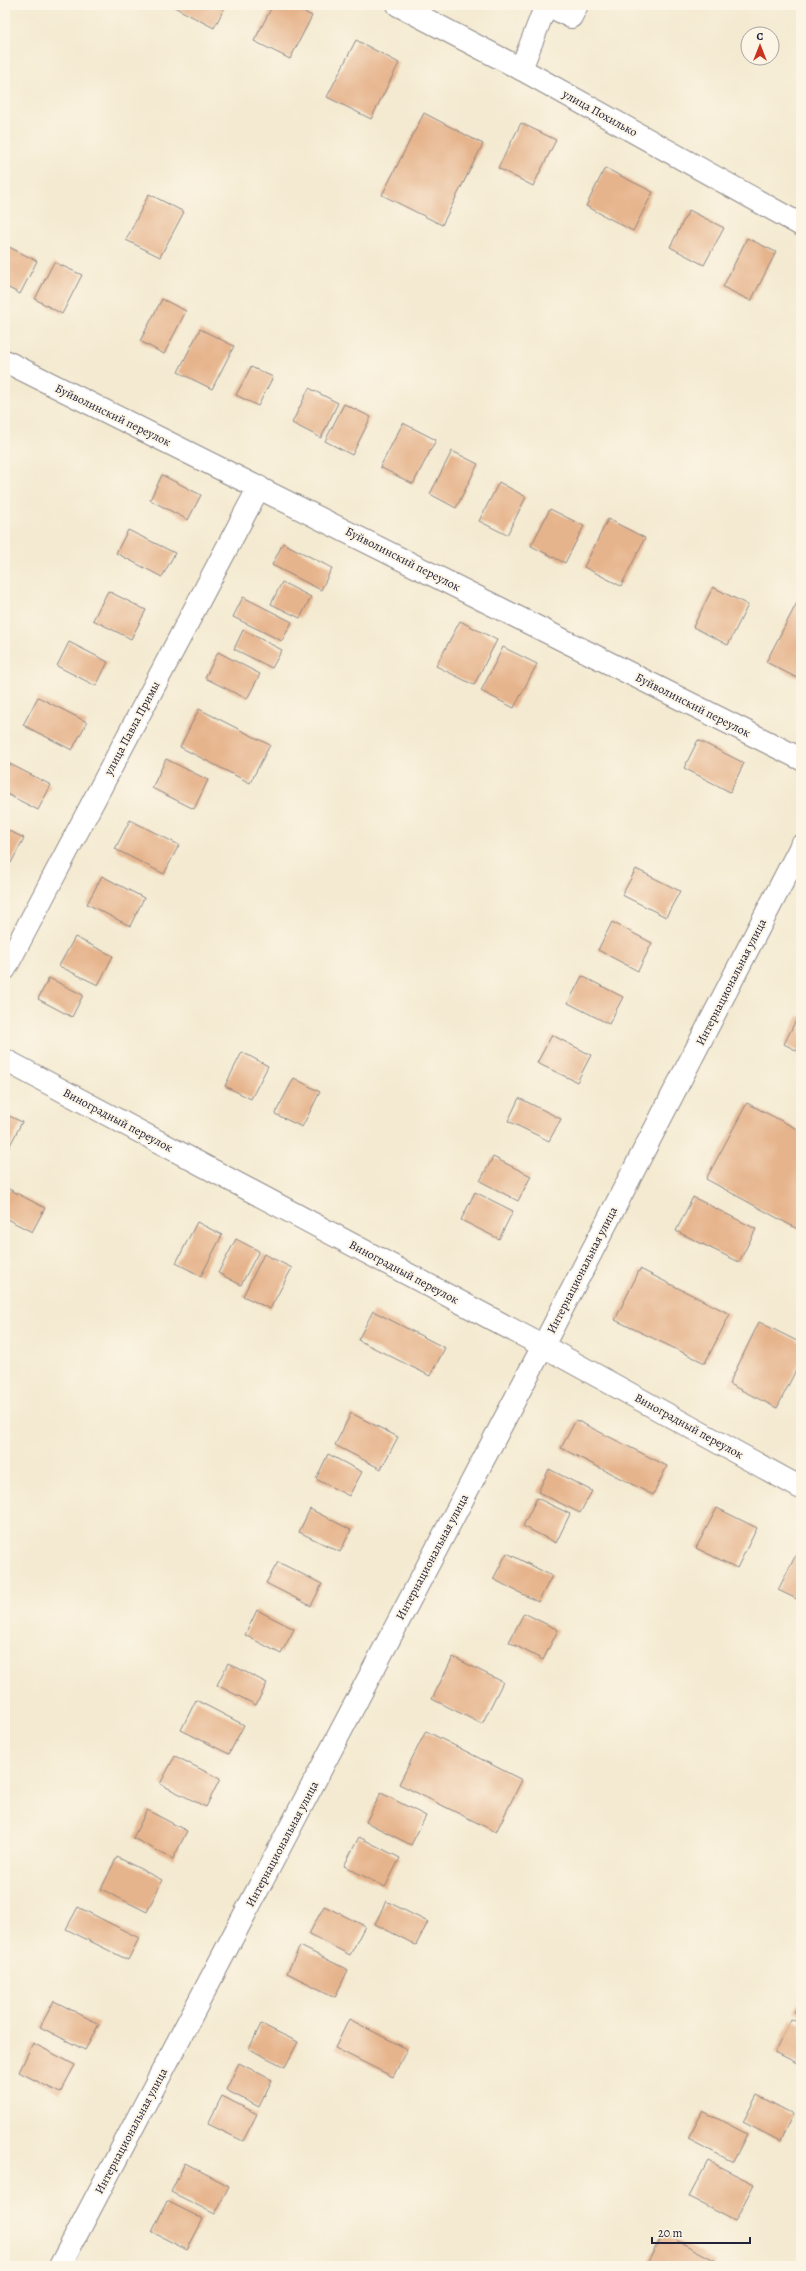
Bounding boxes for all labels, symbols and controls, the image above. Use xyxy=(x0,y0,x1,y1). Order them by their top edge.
north arrow xyxy=(740,26,780,66)
text: С xyxy=(757,29,764,44)
street label: улица Похилько xyxy=(559,85,640,140)
street label: Буйволинский переулок xyxy=(52,380,174,450)
street label: Буйволинский переулок xyxy=(343,523,463,595)
street label: Буйволинский переулок xyxy=(633,669,753,741)
street label: улица Павла Примы xyxy=(100,678,164,779)
street label: Интернациональная улица xyxy=(692,915,770,1048)
street label: Виноградный переулок xyxy=(60,1084,176,1156)
street label: Интернациональная улица xyxy=(543,1203,621,1336)
street label: Виноградный переулок xyxy=(346,1236,462,1308)
street label: Виноградный переулок xyxy=(632,1389,746,1463)
street label: Интернациональная улица xyxy=(392,1491,472,1623)
street label: Интернациональная улица xyxy=(242,1778,322,1910)
street label: Интернациональная улица xyxy=(91,2065,171,2197)
scale bar xyxy=(652,2219,750,2245)
text: 20 m xyxy=(658,2225,682,2241)

